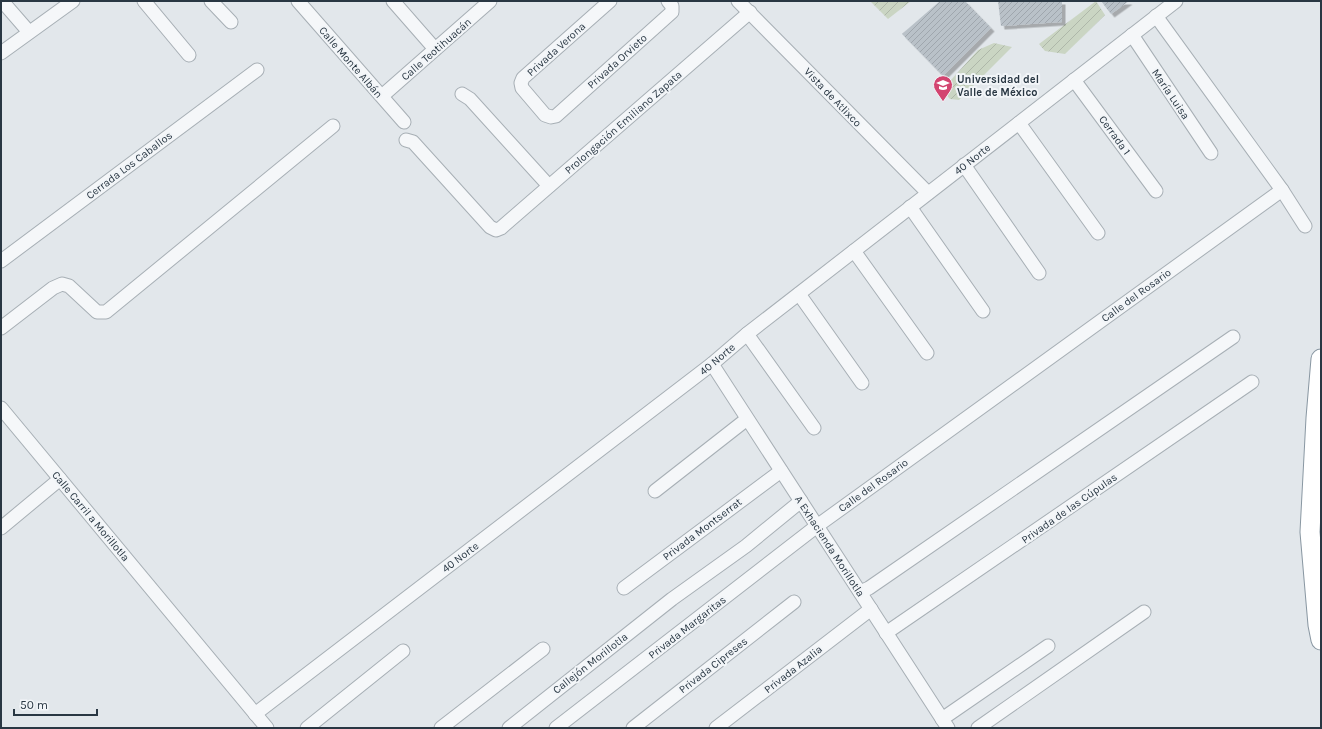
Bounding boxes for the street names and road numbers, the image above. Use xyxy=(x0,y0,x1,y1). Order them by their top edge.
street label: Calle Teotihuacán xyxy=(399,15,474,83)
street label: Privada Verona xyxy=(524,20,588,79)
street label: Calle Monte Albán xyxy=(316,24,385,101)
street label: Privada Orvieto xyxy=(585,31,650,92)
street label: Vista de Atlixco xyxy=(801,65,864,130)
street label: María Luisa xyxy=(1149,67,1192,122)
street label: Prolongación Emiliano Zapata xyxy=(562,68,685,177)
street label: Cerrada 1 xyxy=(1096,113,1133,157)
street label: Cerrada Los Caballos xyxy=(84,129,175,202)
street label: 40 Norte xyxy=(952,141,993,178)
street label: Calle del Rosario xyxy=(1099,266,1174,325)
street label: 40 Norte xyxy=(697,340,738,378)
street label: Calle del Rosario xyxy=(836,456,911,515)
street label: Calle Carril a Morillotla xyxy=(49,469,132,564)
street label: Privada de las Cúpulas xyxy=(1019,470,1120,546)
street label: A Exhacienda Morillotla xyxy=(792,493,867,599)
street label: Privada Montserrat xyxy=(660,495,744,563)
street label: 40 Norte xyxy=(439,539,481,575)
street label: Privada Margaritas xyxy=(646,593,729,662)
street label: Callejón Morillotla xyxy=(550,630,630,697)
street label: Privada Cipreses xyxy=(676,634,750,696)
street label: Privada Azalia xyxy=(762,643,825,696)

